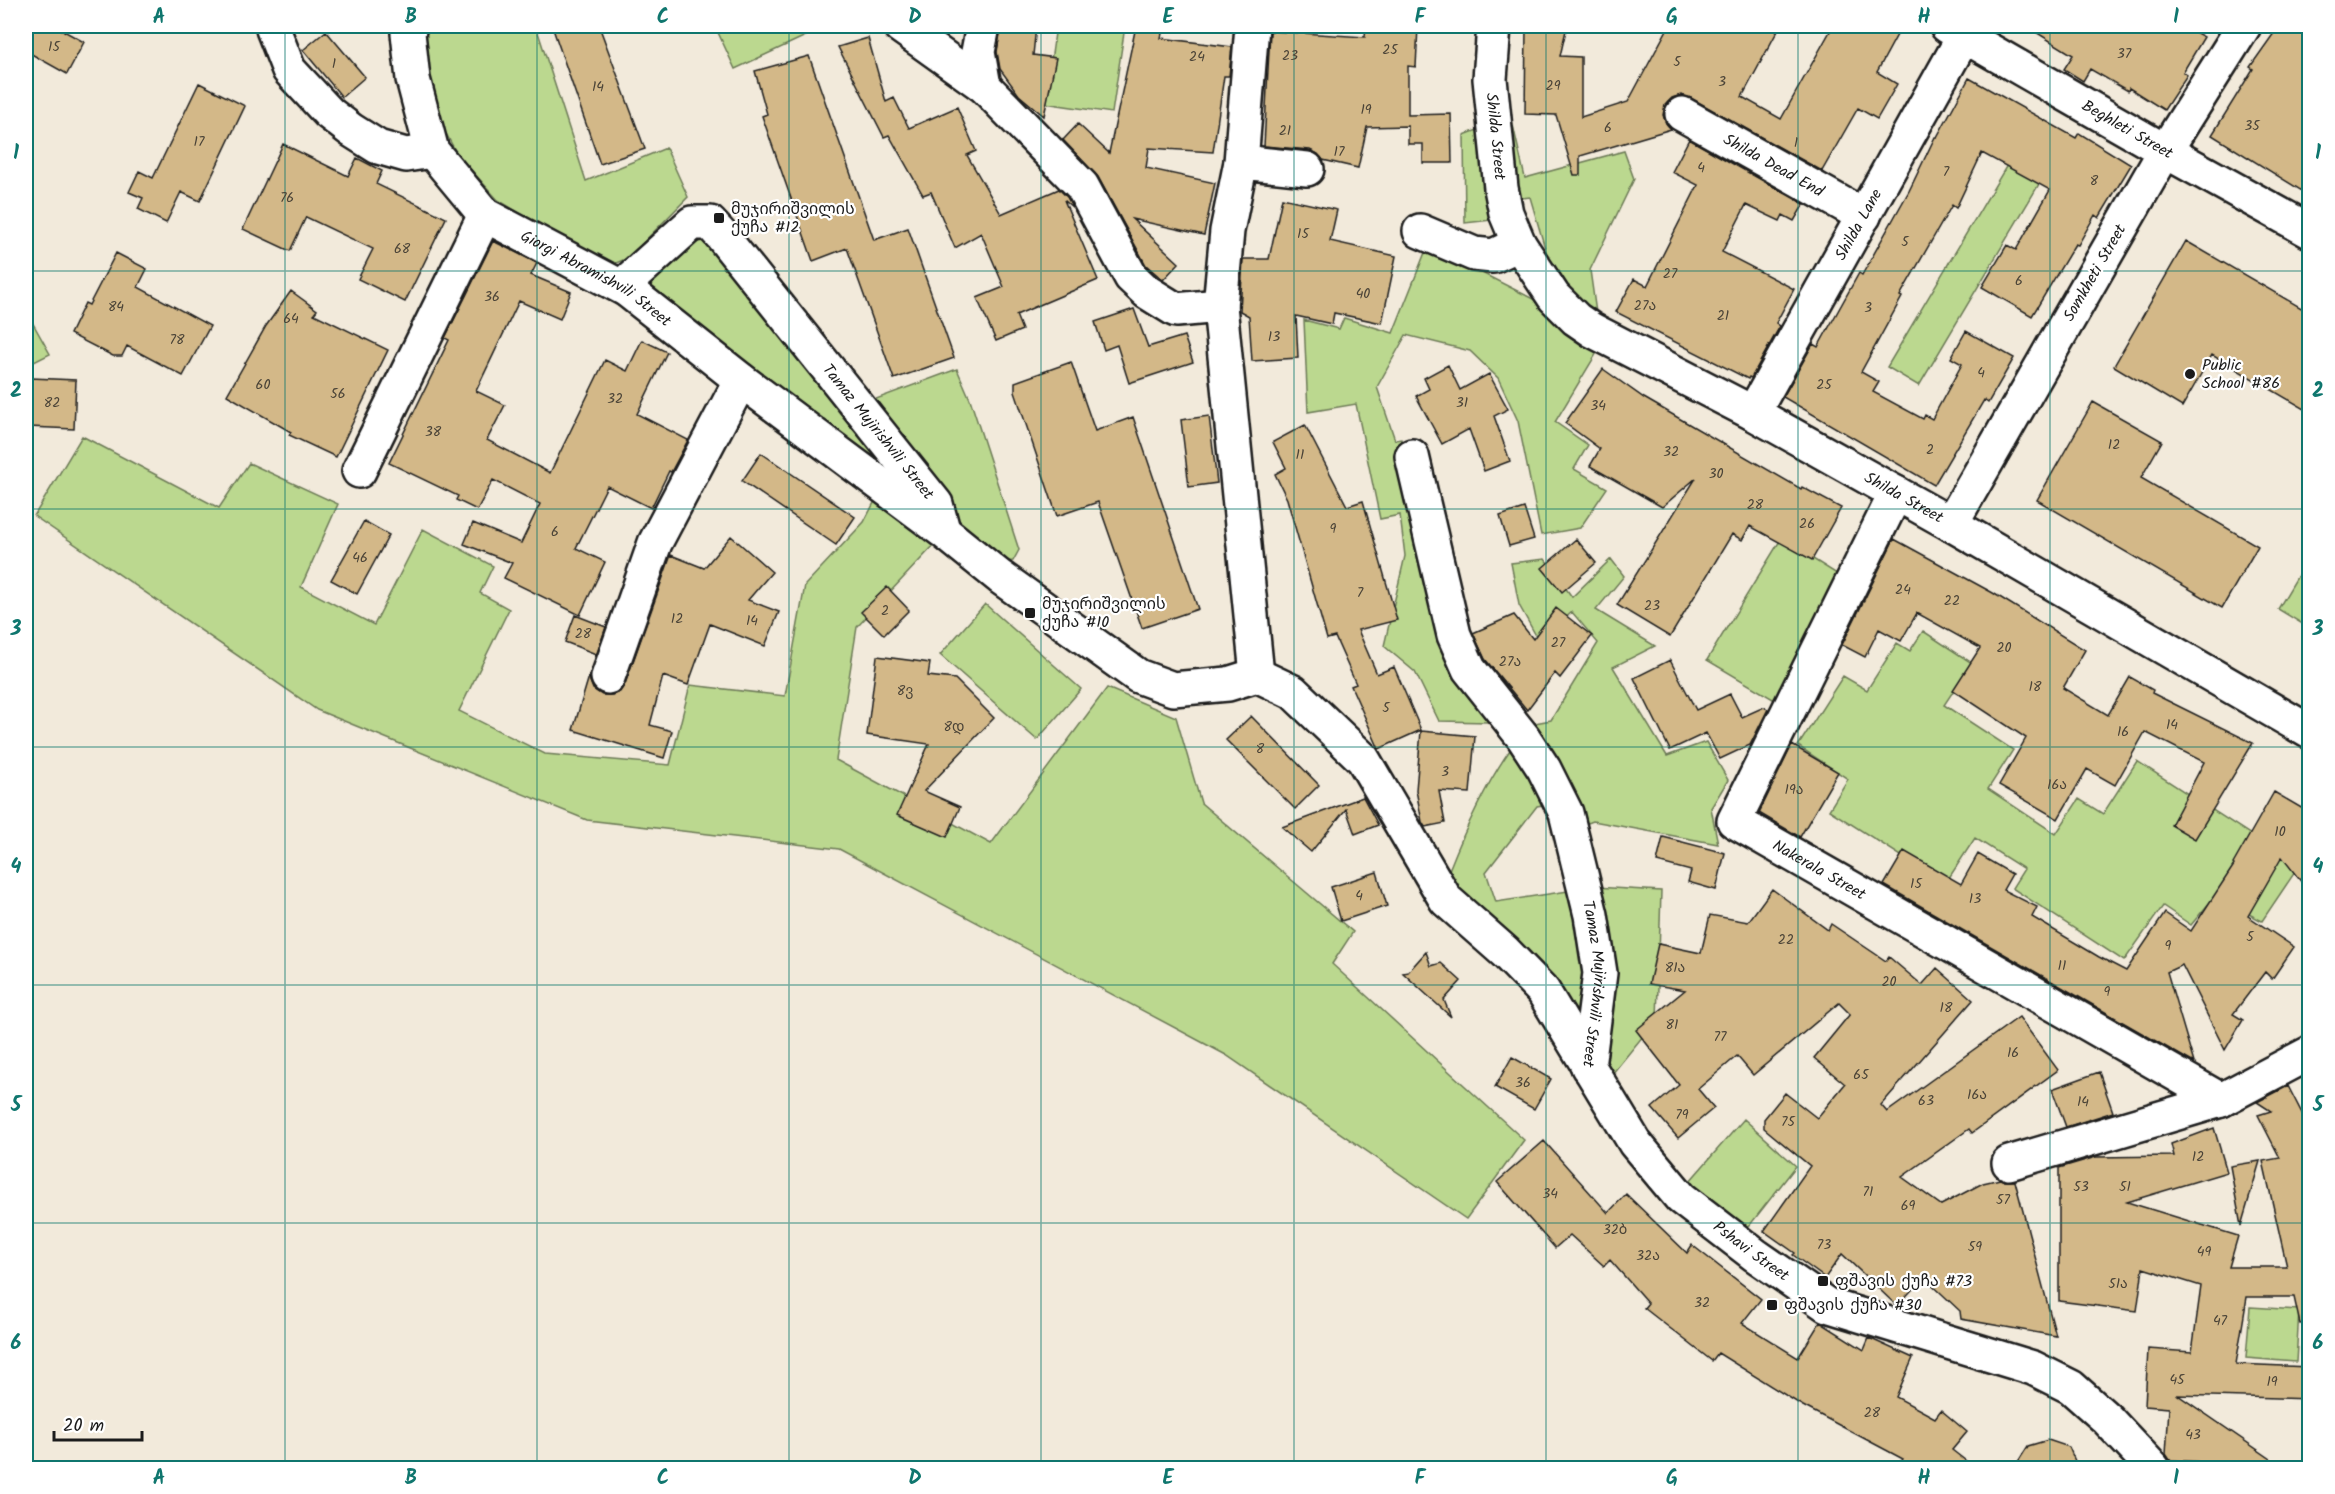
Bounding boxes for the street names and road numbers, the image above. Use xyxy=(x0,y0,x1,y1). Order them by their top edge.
street label: Shilda Street xyxy=(1479,92,1513,182)
street label: Beghleti Street xyxy=(2077,93,2178,166)
street label: Shilda Dead End xyxy=(1719,127,1829,204)
street label: Shilda Lane xyxy=(1828,184,1889,265)
street label: Somkheti Street xyxy=(2057,219,2133,326)
street label: Giorgi Abramishvili Street xyxy=(516,223,677,333)
street label: Tamaz Mujirishvili Street xyxy=(816,358,941,506)
street label: Shilda Street xyxy=(1860,465,1949,530)
street label: Nakerala Street xyxy=(1768,833,1871,907)
street label: Tamaz Mujirishvili Street xyxy=(1575,898,1613,1070)
street label: Pshavi Street xyxy=(1708,1215,1795,1288)

